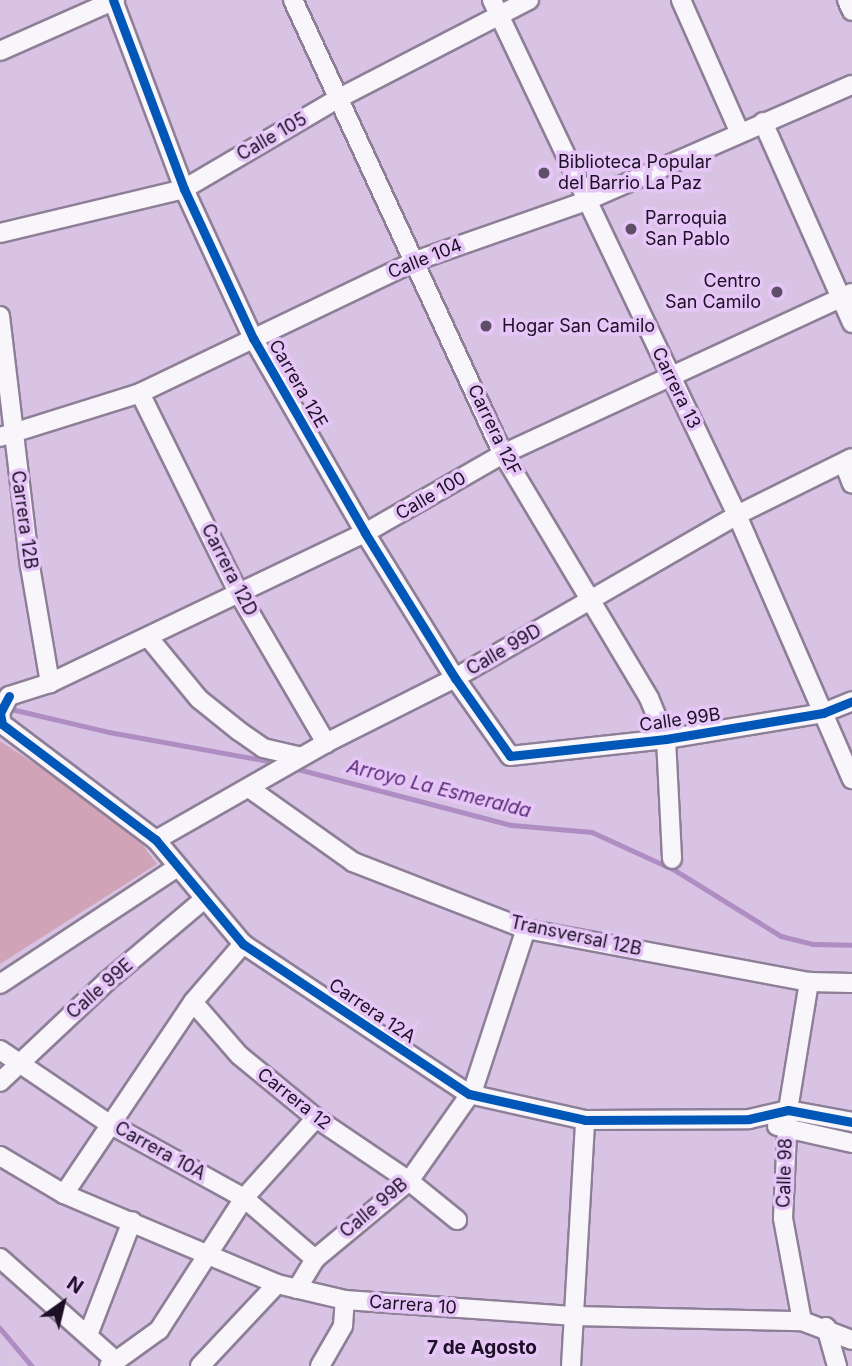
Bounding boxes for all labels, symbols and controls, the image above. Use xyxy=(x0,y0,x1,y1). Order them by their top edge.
street label: Calle 105 xyxy=(233,108,311,166)
place label: Biblioteca Popular del Barrio La Paz xyxy=(558,152,712,194)
marker: Biblioteca Popular del Barrio La Paz xyxy=(536,165,552,181)
place label: Parroquia San Pablo xyxy=(645,208,730,250)
marker: Parroquia San Pablo xyxy=(623,221,639,237)
street label: Calle 104 xyxy=(385,234,465,284)
place label: Centro San Camilo xyxy=(665,271,761,314)
marker: Centro San Camilo xyxy=(767,282,787,302)
place label: Hogar San Camilo xyxy=(502,315,655,337)
marker: Hogar San Camilo xyxy=(476,316,496,336)
street label: Carrera 12E xyxy=(264,336,332,432)
street label: Carrera 13 xyxy=(647,344,705,432)
street label: Carrera 12F xyxy=(463,381,525,479)
street label: Calle 100 xyxy=(392,467,470,525)
street label: Carrera 12B xyxy=(6,469,42,571)
street label: Carrera 12D xyxy=(197,520,261,620)
street label: Calle 99D xyxy=(463,620,545,680)
street label: Calle 99B xyxy=(638,704,722,736)
water label: Arroyo La Esmeralda xyxy=(345,755,533,823)
street label: Transversal 12B xyxy=(508,912,644,960)
street label: Calle 99E xyxy=(62,954,138,1024)
street label: Carrera 12A xyxy=(325,974,419,1048)
street label: Carrera 12 xyxy=(253,1064,335,1134)
street label: Carrera 10A xyxy=(111,1117,209,1185)
street label: Calle 98 xyxy=(773,1138,797,1208)
street label: Calle 99B xyxy=(336,1173,412,1243)
north arrow xyxy=(28,1268,98,1338)
text: N xyxy=(63,1272,87,1299)
street label: Carrera 10 xyxy=(368,1291,458,1319)
district label: 7 de Agosto xyxy=(427,1337,537,1359)

